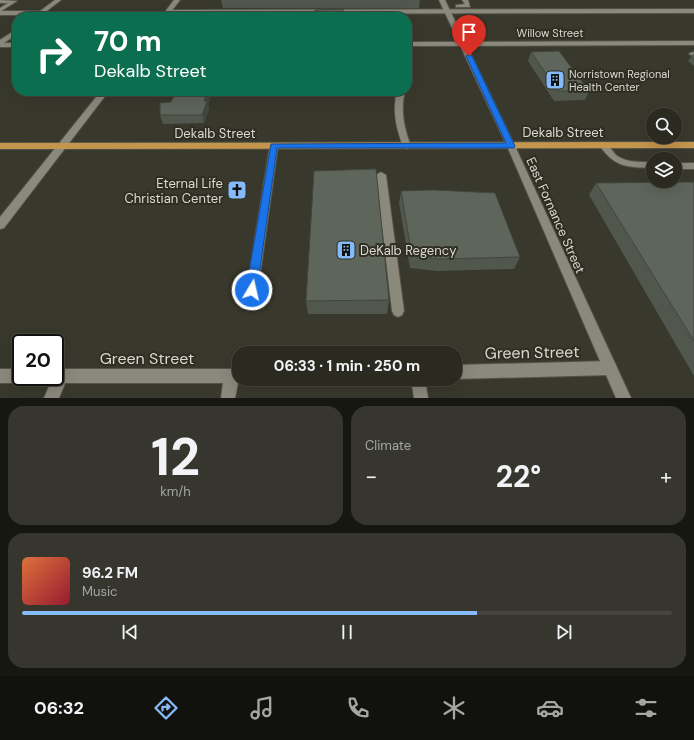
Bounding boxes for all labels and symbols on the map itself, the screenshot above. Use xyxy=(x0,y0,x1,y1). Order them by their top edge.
pin xyxy=(452,15,486,56)
street label: Willow Street xyxy=(516,26,584,40)
place label: Norristown Regional Health Center xyxy=(569,67,670,94)
building icon: Norristown Regional Health Center xyxy=(544,69,566,91)
street label: Dekalb Street xyxy=(522,124,604,141)
street label: Dekalb Street xyxy=(174,125,256,142)
street label: East Fornance Street xyxy=(522,154,589,276)
place label: Eternal Life Christian Center xyxy=(125,175,223,207)
church icon: Eternal Life Christian Center xyxy=(226,179,248,201)
building icon: DeKalb Regency xyxy=(335,239,357,261)
place label: DeKalb Regency xyxy=(360,242,456,259)
position arrow xyxy=(231,269,273,311)
speed limit sign: 20 xyxy=(12,334,64,386)
street label: Green Street xyxy=(484,341,580,364)
street label: Green Street xyxy=(100,348,194,369)

